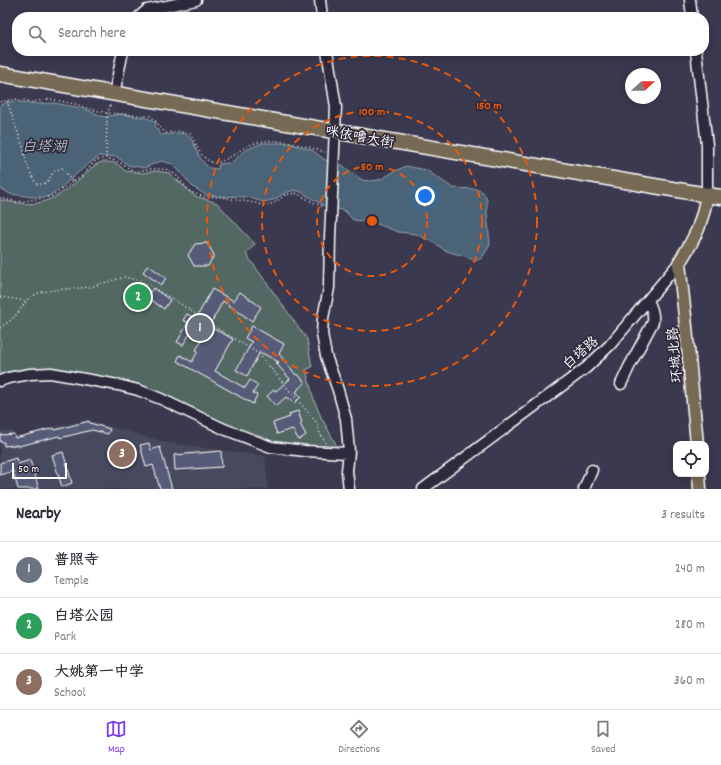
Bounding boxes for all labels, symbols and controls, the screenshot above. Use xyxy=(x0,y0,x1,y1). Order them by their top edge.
search box xyxy=(12,12,709,56)
icon: search xyxy=(26,23,48,45)
text: Search here xyxy=(58,23,126,45)
north arrow xyxy=(625,68,661,104)
text: 150 m xyxy=(476,98,502,115)
text: 100 m xyxy=(359,104,385,121)
street label: 咪依噜大街 xyxy=(323,122,396,154)
water label: 白塔湖 xyxy=(21,137,68,159)
text: 50 m xyxy=(360,159,384,176)
your location xyxy=(415,186,435,206)
centre of rings xyxy=(365,214,379,228)
pin: 2 xyxy=(125,282,151,312)
pin: 1 xyxy=(187,313,213,343)
street label: 环城北路 xyxy=(664,326,688,384)
street label: 白塔路 xyxy=(559,332,604,375)
pin: 3 xyxy=(109,439,135,469)
map controls xyxy=(673,441,709,477)
button: locate xyxy=(673,441,709,477)
scale bar xyxy=(12,461,67,480)
text: 50 m xyxy=(18,462,39,478)
text: Nearby xyxy=(16,503,60,527)
text: 3 results xyxy=(661,506,705,525)
text: 普照寺 xyxy=(54,550,99,572)
text: 1 xyxy=(28,560,30,579)
text: 240 m xyxy=(675,560,705,579)
text: Temple xyxy=(54,572,89,591)
text: 白塔公园 xyxy=(54,606,114,628)
text: 2 xyxy=(26,616,32,635)
text: 280 m xyxy=(675,616,705,635)
text: Park xyxy=(54,628,76,647)
text: 大姚第一中学 xyxy=(54,662,144,684)
text: 3 xyxy=(26,672,32,691)
text: 360 m xyxy=(674,672,705,691)
text: School xyxy=(54,684,86,703)
tab: Map xyxy=(105,718,127,758)
tab: Directions xyxy=(338,718,380,758)
tab: Saved xyxy=(591,718,616,758)

